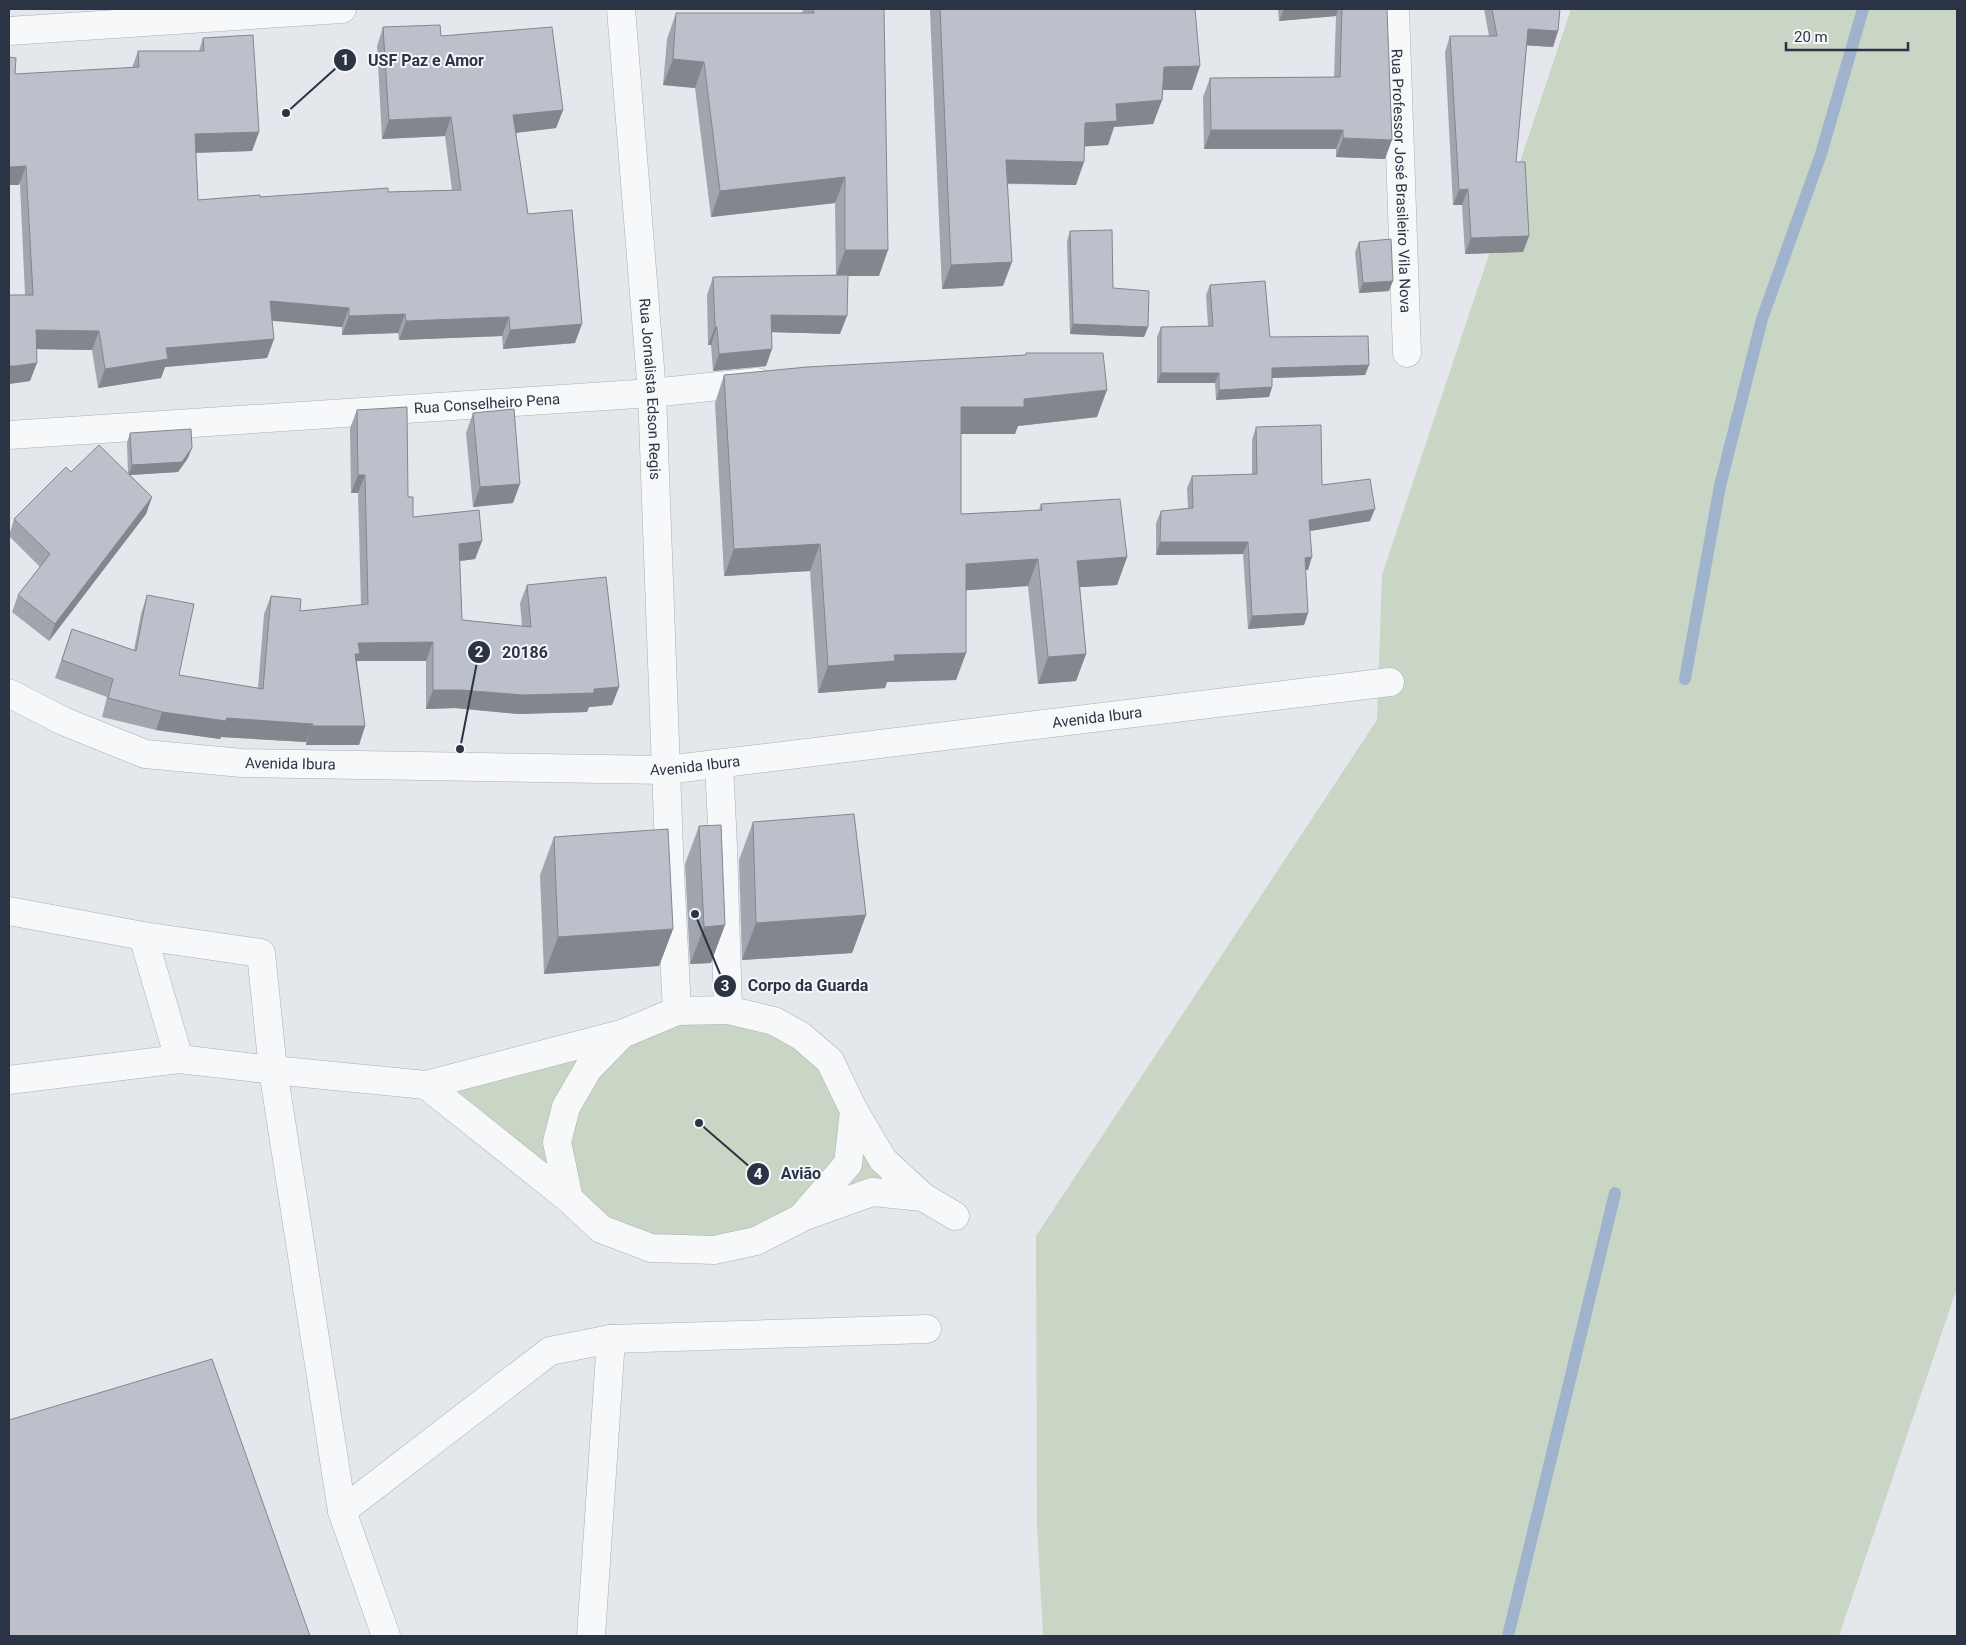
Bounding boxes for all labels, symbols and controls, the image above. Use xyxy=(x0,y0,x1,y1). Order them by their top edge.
scale bar xyxy=(1786,20,1908,52)
text: 20 m xyxy=(1794,28,1828,46)
callout: USF Paz e Amor xyxy=(333,45,494,76)
street label: Rua Professor José Brasileiro Vila Nova xyxy=(1387,49,1415,313)
text: 1 xyxy=(341,51,349,69)
text: USF Paz e Amor xyxy=(368,51,484,70)
street label: Rua Jornalista Edson Regis xyxy=(635,297,664,480)
street label: Rua Conselheiro Pena xyxy=(413,390,561,418)
callout: 20186 xyxy=(467,637,558,668)
text: 2 xyxy=(475,643,484,661)
text: 20186 xyxy=(502,643,548,662)
street label: Avenida Ibura xyxy=(1051,703,1143,732)
street label: Avenida Ibura xyxy=(650,752,741,779)
street label: Avenida Ibura xyxy=(245,754,336,774)
callout: Corpo da Guarda xyxy=(712,970,878,1001)
text: Corpo da Guarda xyxy=(748,976,869,995)
text: 3 xyxy=(721,977,729,995)
callout: Avião xyxy=(745,1158,831,1189)
text: Avião xyxy=(781,1164,821,1183)
text: 4 xyxy=(754,1165,763,1183)

